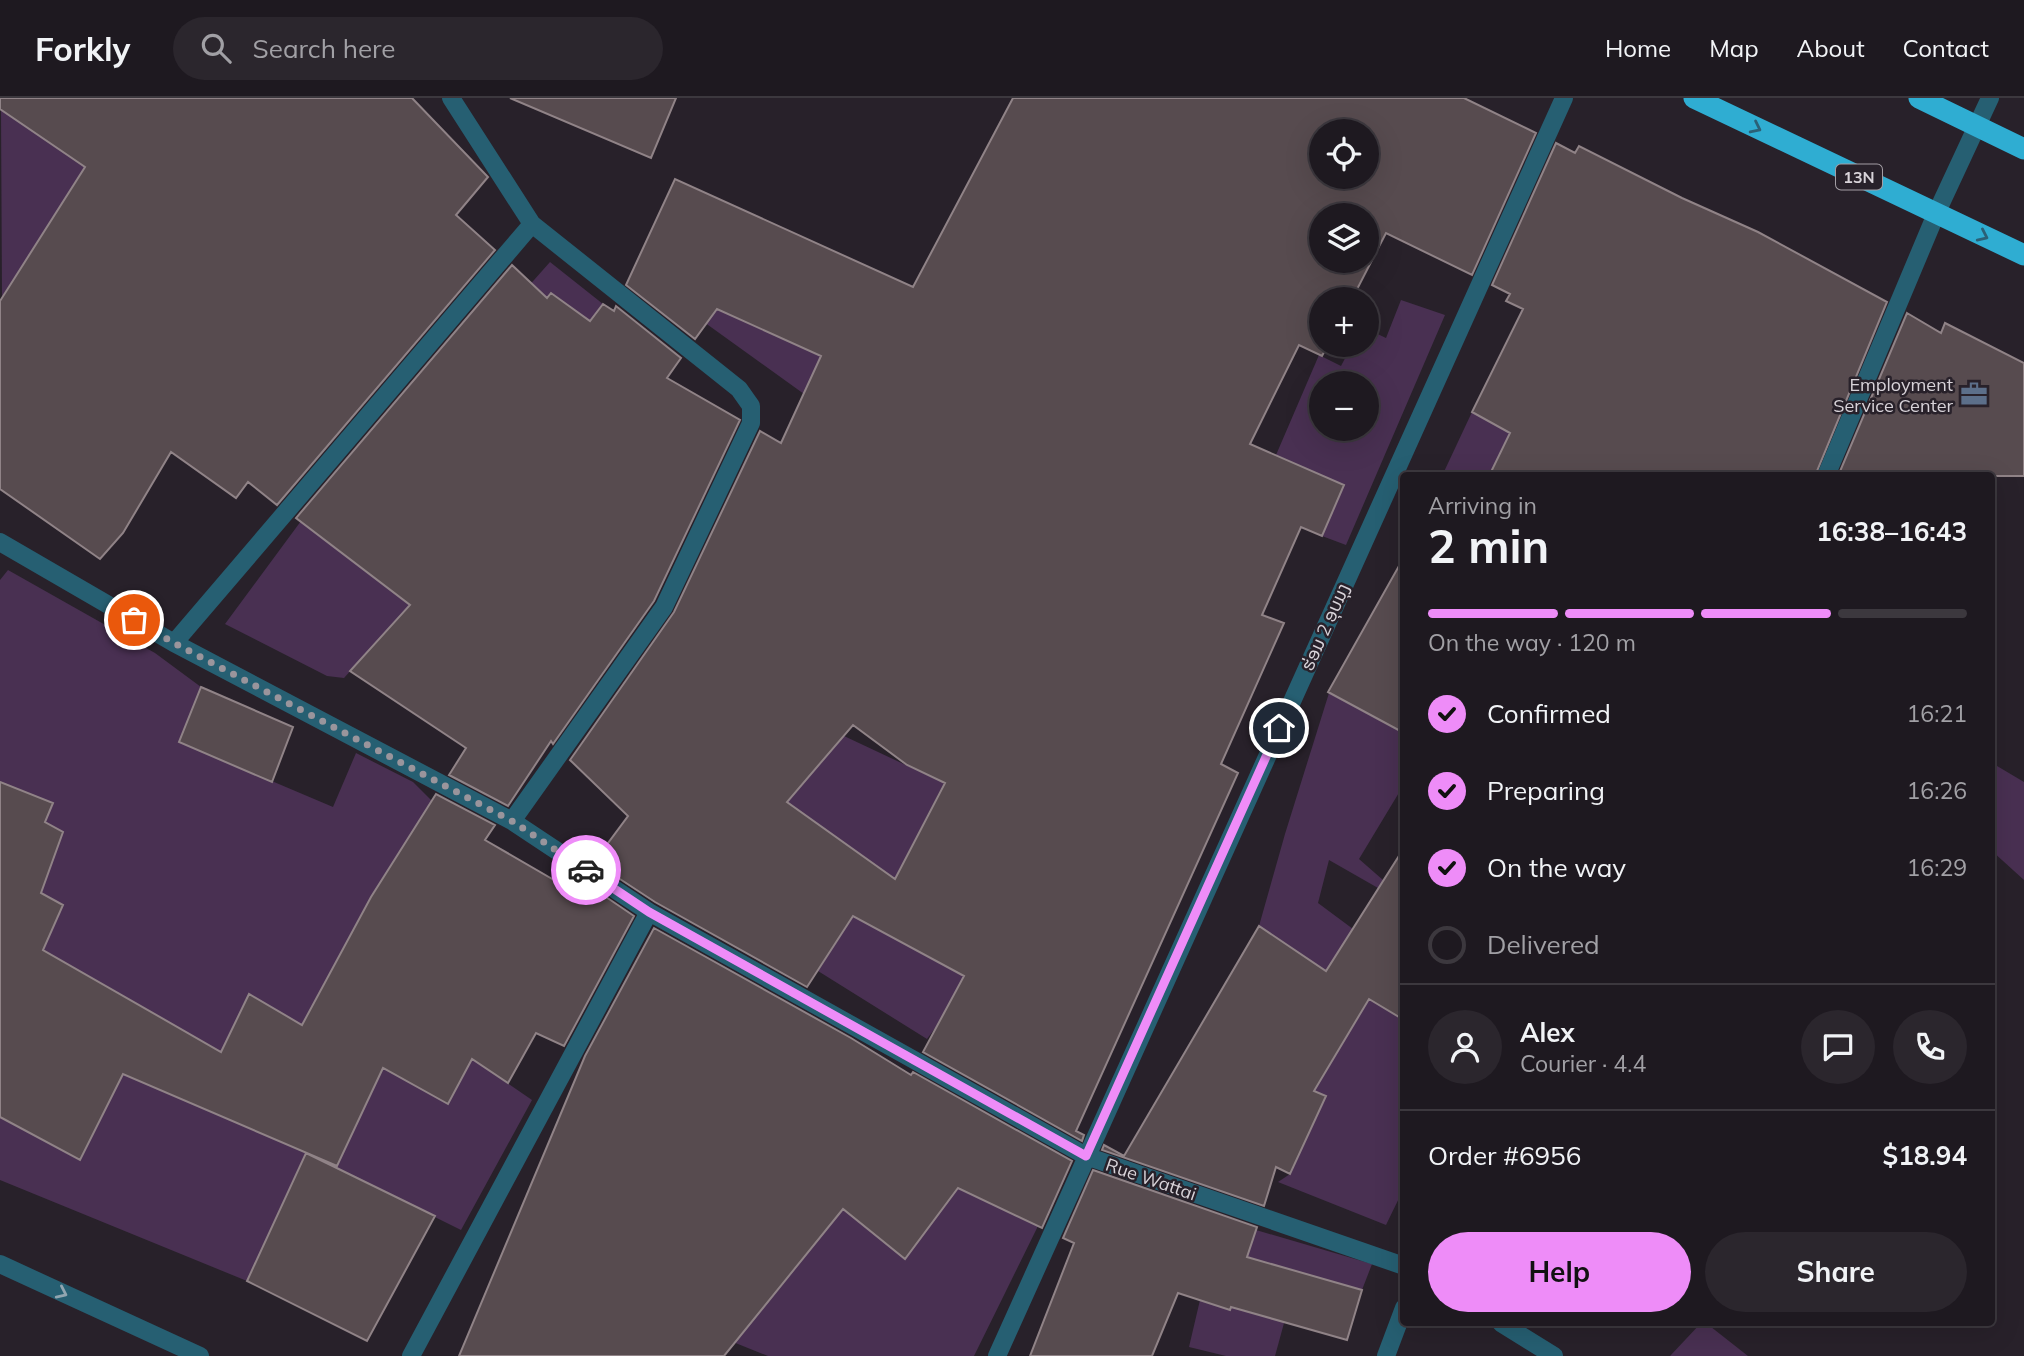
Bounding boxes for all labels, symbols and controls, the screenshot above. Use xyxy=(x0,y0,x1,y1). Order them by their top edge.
search box xyxy=(173,17,663,80)
text: Forkly xyxy=(35,28,131,69)
icon: search xyxy=(197,29,235,67)
text: Search here xyxy=(253,32,395,65)
text: Home xyxy=(1605,33,1671,63)
text: Map xyxy=(1709,33,1759,63)
text: About xyxy=(1797,33,1865,63)
text: Contact xyxy=(1903,33,1989,63)
map controls xyxy=(1309,119,1379,441)
button: locate xyxy=(1309,119,1379,189)
one-way arrow xyxy=(1749,119,1761,133)
road number: 13N xyxy=(1836,164,1882,190)
button: layers xyxy=(1309,203,1379,273)
one-way arrow xyxy=(1976,228,1988,242)
button: + xyxy=(1309,287,1379,357)
button: − xyxy=(1309,371,1379,441)
place label: Employment Service Center xyxy=(1833,373,1953,417)
office icon: Employment Service Center xyxy=(1959,379,1989,409)
text: Arriving in xyxy=(1428,491,1537,520)
text: 16:38–16:43 xyxy=(1816,515,1967,548)
text: 2 min xyxy=(1428,517,1549,575)
street label: ຮ່ອມ 2 ອຸບມຸງ xyxy=(1296,580,1354,674)
pin xyxy=(104,590,164,650)
icon: bag xyxy=(115,601,153,639)
text: On the way · 120 m xyxy=(1428,628,1636,657)
icon: check xyxy=(1428,695,1466,733)
text: Confirmed xyxy=(1487,697,1611,730)
pin xyxy=(1249,698,1309,758)
text: 16:21 xyxy=(1907,699,1967,728)
icon: home xyxy=(1260,709,1298,747)
icon: check xyxy=(1428,772,1466,810)
text: Preparing xyxy=(1487,774,1605,807)
text: 16:26 xyxy=(1907,776,1967,805)
courier xyxy=(551,835,621,905)
icon: check xyxy=(1428,849,1466,887)
icon: car xyxy=(567,851,605,889)
text: On the way xyxy=(1487,851,1626,884)
text: 16:29 xyxy=(1907,853,1967,882)
text: Delivered xyxy=(1487,928,1600,961)
button: person xyxy=(1428,1010,1502,1084)
button: chat xyxy=(1801,1010,1875,1084)
button: phone xyxy=(1893,1010,1967,1084)
text: Alex xyxy=(1520,1016,1575,1049)
text: Courier · 4.4 xyxy=(1520,1049,1646,1078)
text: Order #6956 xyxy=(1428,1139,1581,1172)
text: $18.94 xyxy=(1883,1139,1967,1172)
street label: Rue Wattai xyxy=(1103,1153,1199,1205)
button: Help xyxy=(1428,1232,1691,1312)
button: Share xyxy=(1705,1232,1967,1312)
one-way arrow xyxy=(55,1285,67,1299)

